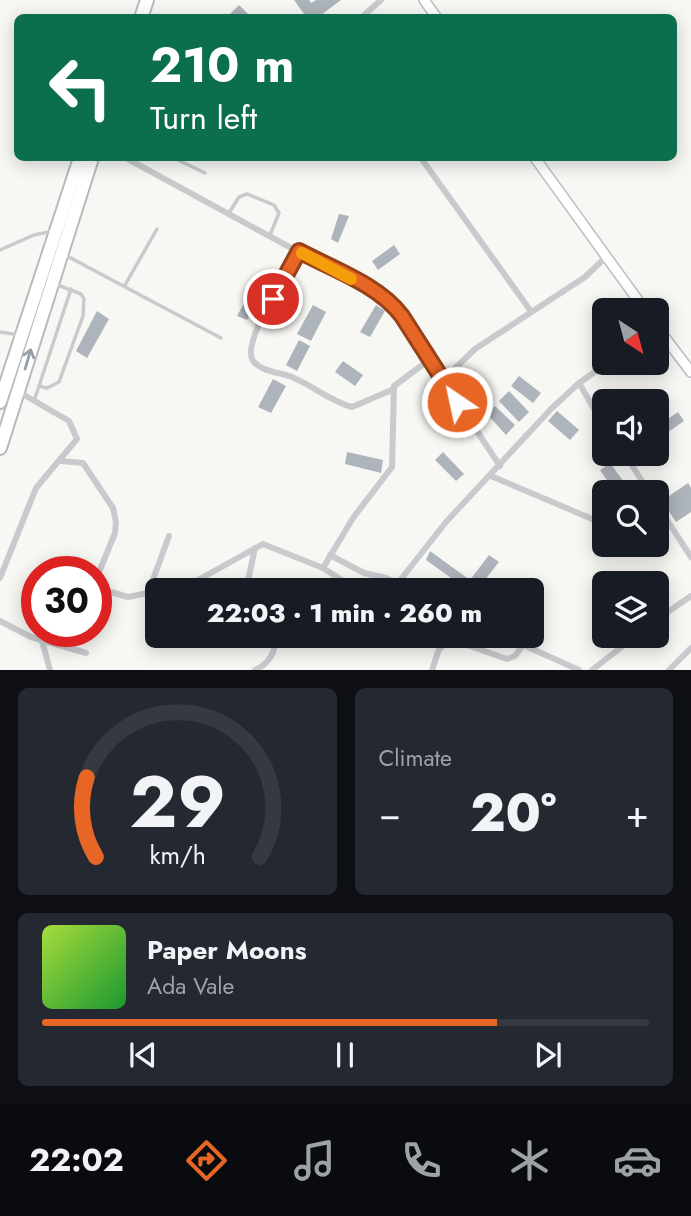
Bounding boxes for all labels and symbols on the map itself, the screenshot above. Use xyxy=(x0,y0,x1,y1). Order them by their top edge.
pin xyxy=(243,269,303,329)
north arrow xyxy=(592,298,668,374)
one-way arrow xyxy=(22,348,35,371)
position arrow xyxy=(420,365,494,439)
speed limit sign: 30 xyxy=(21,556,112,647)

